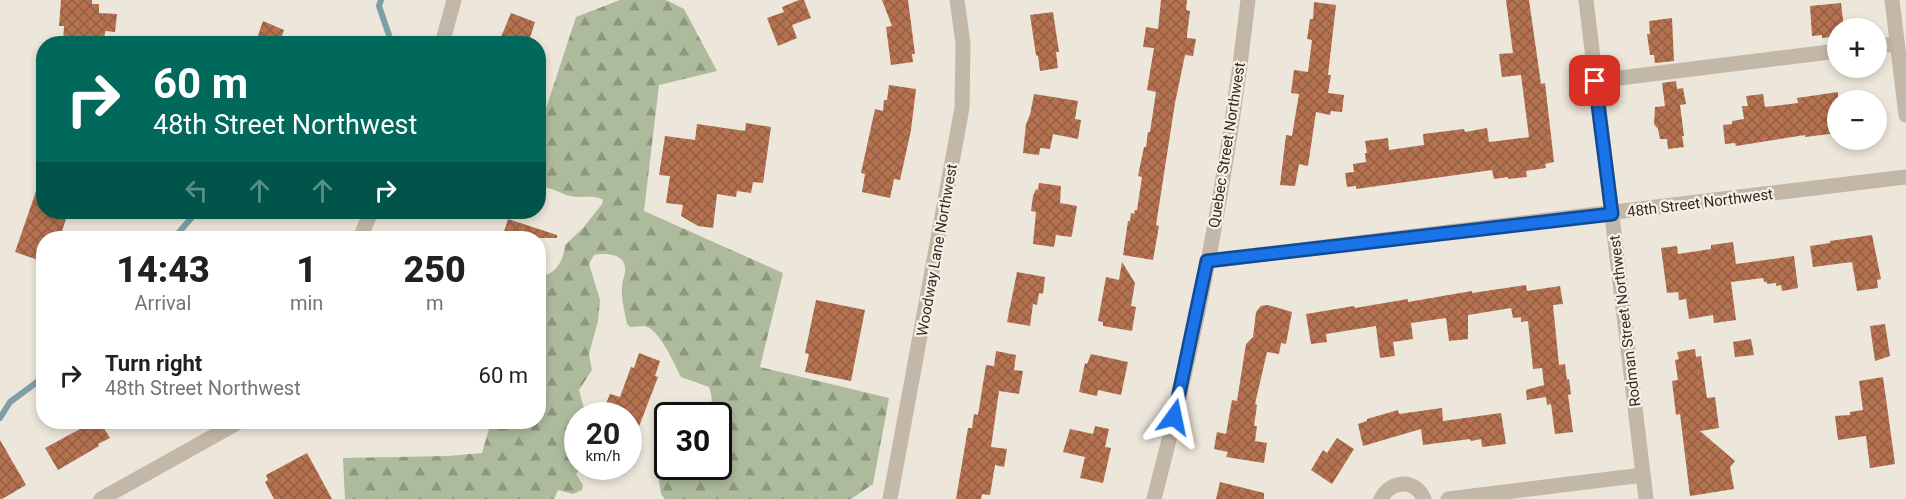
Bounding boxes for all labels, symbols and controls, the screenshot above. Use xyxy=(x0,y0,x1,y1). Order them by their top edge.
map controls xyxy=(1827,18,1887,150)
button: + xyxy=(1827,18,1887,78)
pin xyxy=(1569,55,1620,106)
text: 60 m xyxy=(153,59,248,108)
icon: right xyxy=(54,60,132,138)
street label: Quebec Street Northwest xyxy=(1205,61,1249,229)
icon: arrive xyxy=(1578,64,1611,97)
button: − xyxy=(1827,90,1887,150)
text: 48th Street Northwest xyxy=(153,109,417,141)
street label: Woodway Lane Northwest xyxy=(913,162,961,338)
icon: left xyxy=(180,174,213,207)
icon: ahead xyxy=(243,174,276,207)
icon: ahead xyxy=(306,174,339,207)
icon: right xyxy=(369,174,402,207)
street label: 48th Street Northwest xyxy=(1626,185,1774,221)
street label: Rodman Street Northwest xyxy=(1606,234,1644,408)
text: 14:43 xyxy=(116,249,210,291)
text: 1 xyxy=(296,249,317,291)
text: 250 xyxy=(404,249,466,291)
text: Arrival xyxy=(135,291,191,315)
text: min xyxy=(290,291,323,315)
text: m xyxy=(426,291,443,315)
text: Turn right xyxy=(105,351,202,376)
icon: right xyxy=(54,359,87,392)
text: 60 m xyxy=(479,363,528,388)
text: 48th Street Northwest xyxy=(105,376,301,400)
position arrow xyxy=(1142,385,1206,449)
speed limit sign: 30 xyxy=(654,402,732,480)
text: 20 xyxy=(586,416,620,451)
text: km/h xyxy=(585,447,621,465)

